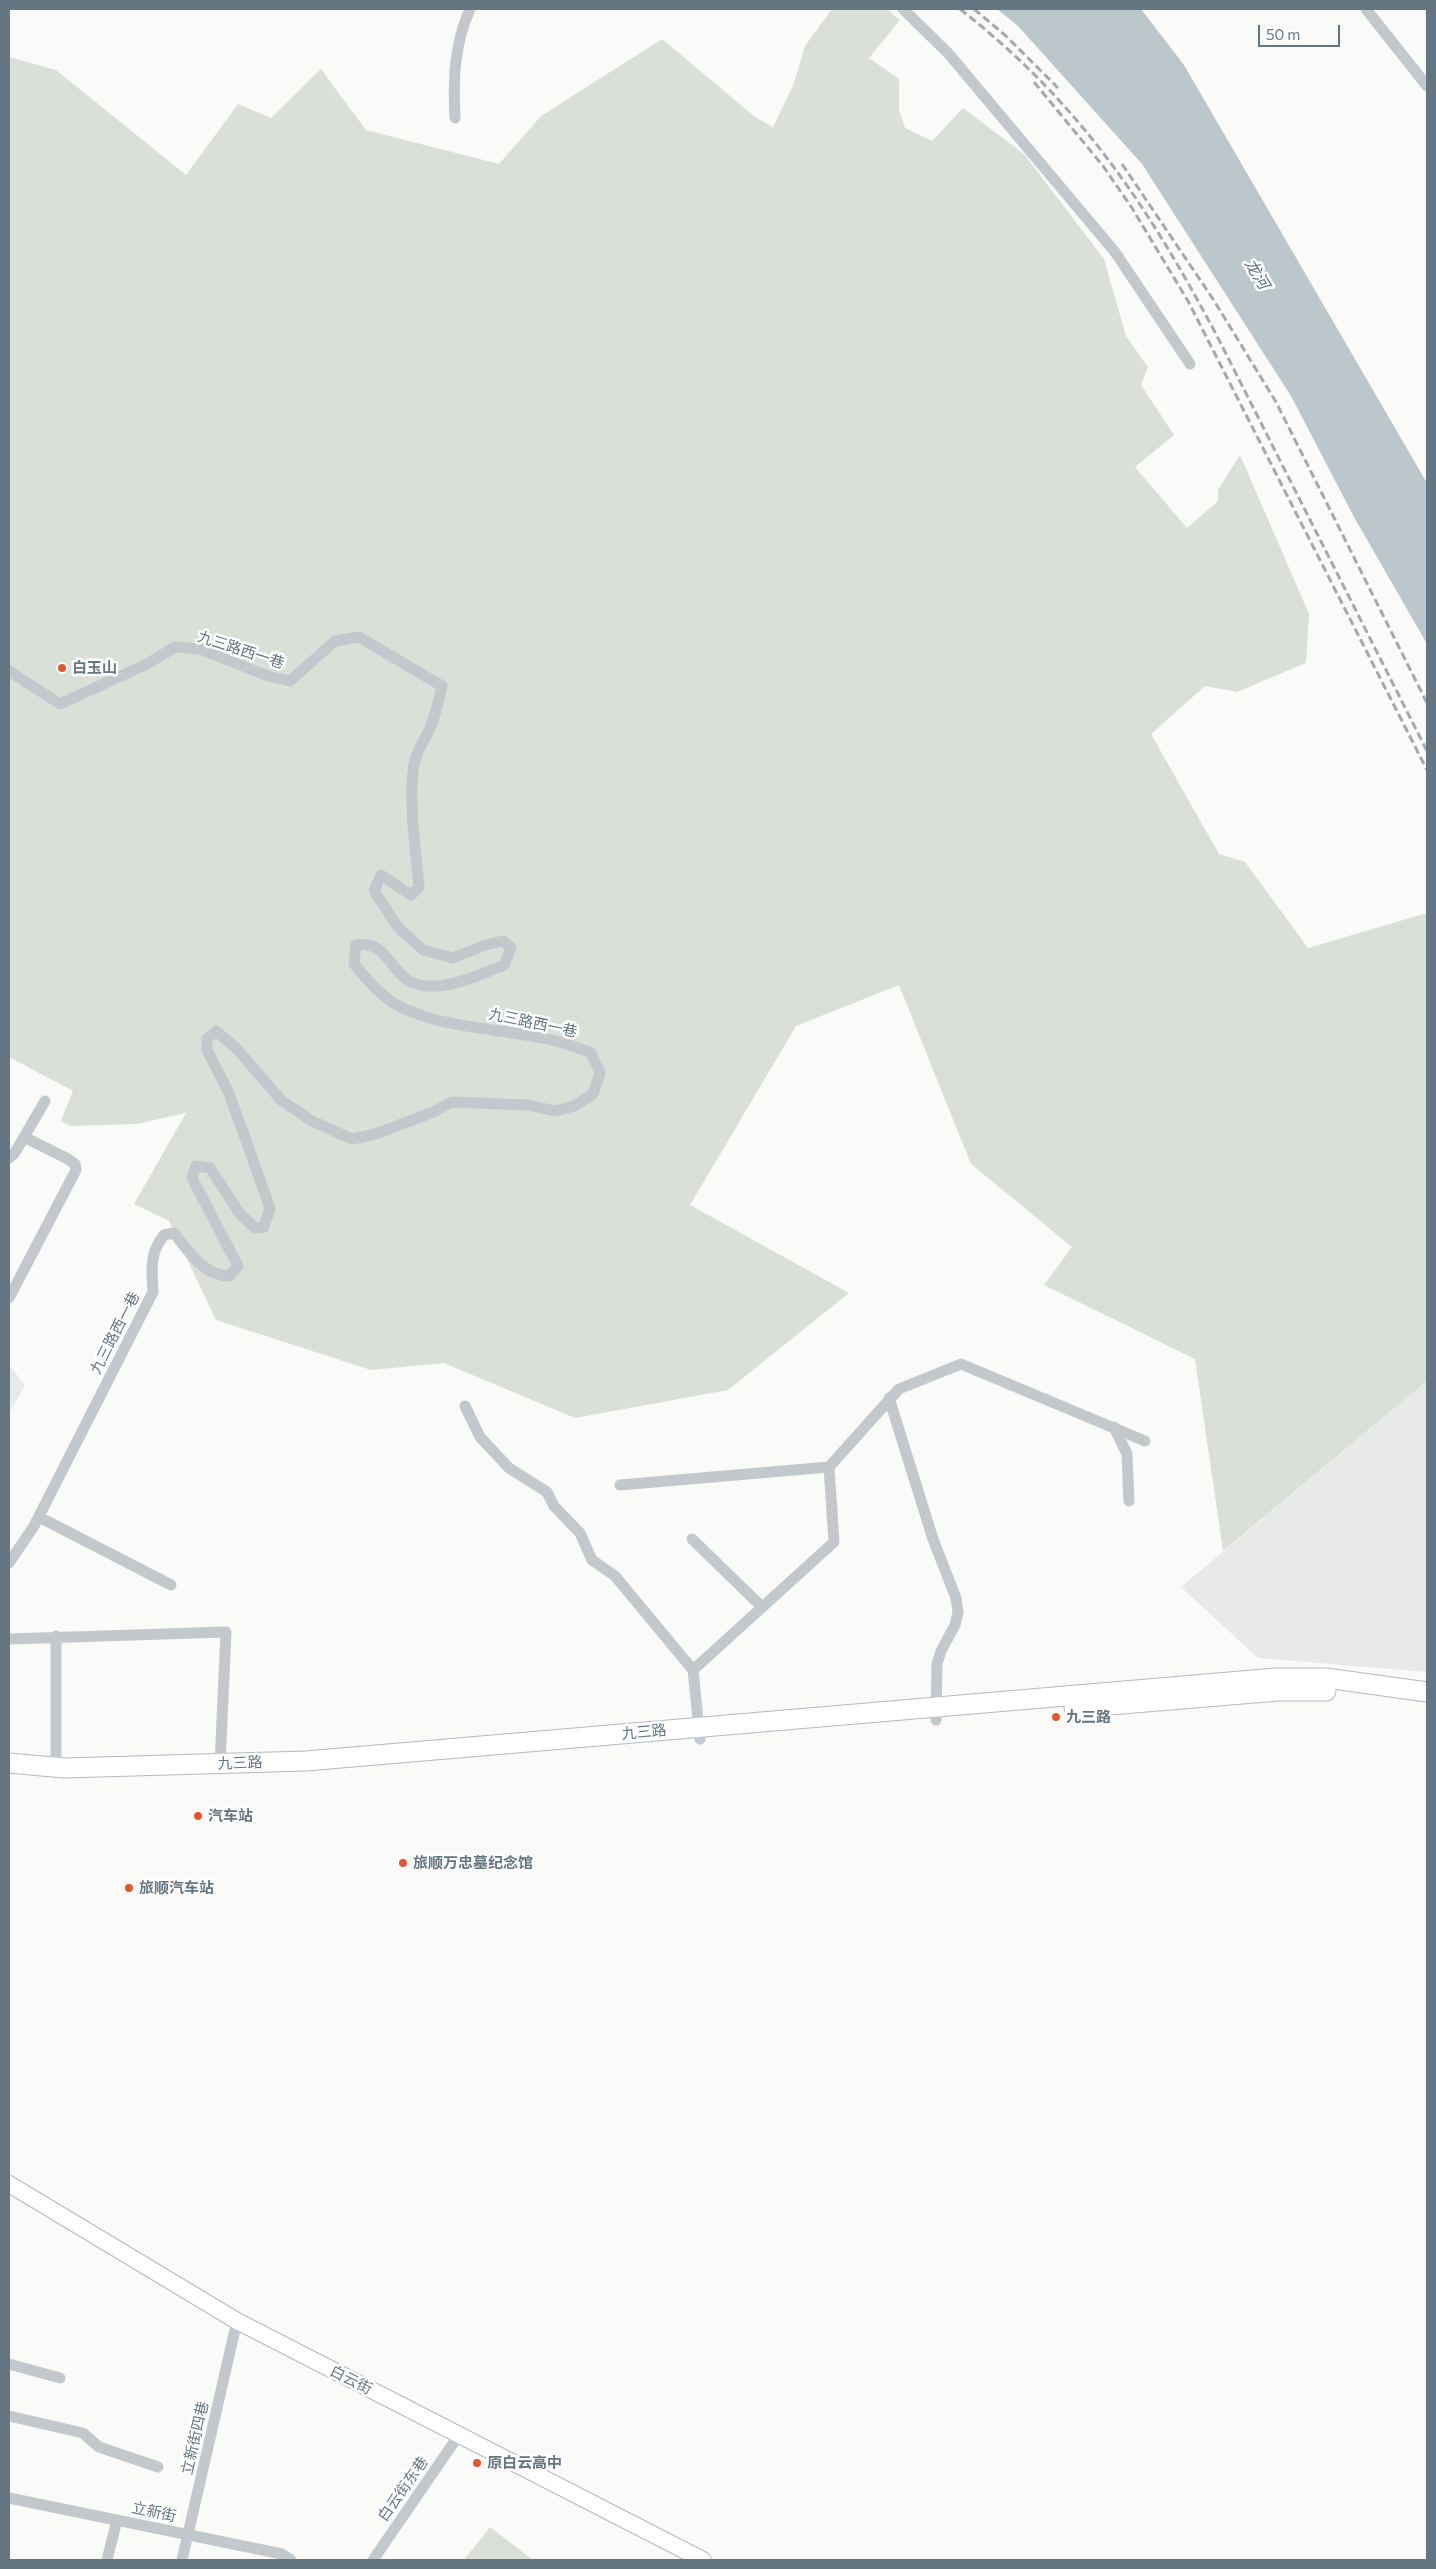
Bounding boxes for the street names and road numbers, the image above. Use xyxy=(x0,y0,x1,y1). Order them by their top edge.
street label: 九三路西一巷 xyxy=(195,628,287,672)
street label: 九三路西一巷 xyxy=(487,1005,579,1041)
street label: 九三路西一巷 xyxy=(87,1289,143,1377)
street label: 九三路 xyxy=(621,1721,667,1743)
street label: 九三路 xyxy=(217,1753,263,1773)
street label: 白云街 xyxy=(327,2362,375,2398)
street label: 立新街四巷 xyxy=(178,2399,212,2477)
street label: 白云街东巷 xyxy=(374,2453,432,2525)
street label: 立新街 xyxy=(130,2499,178,2525)

